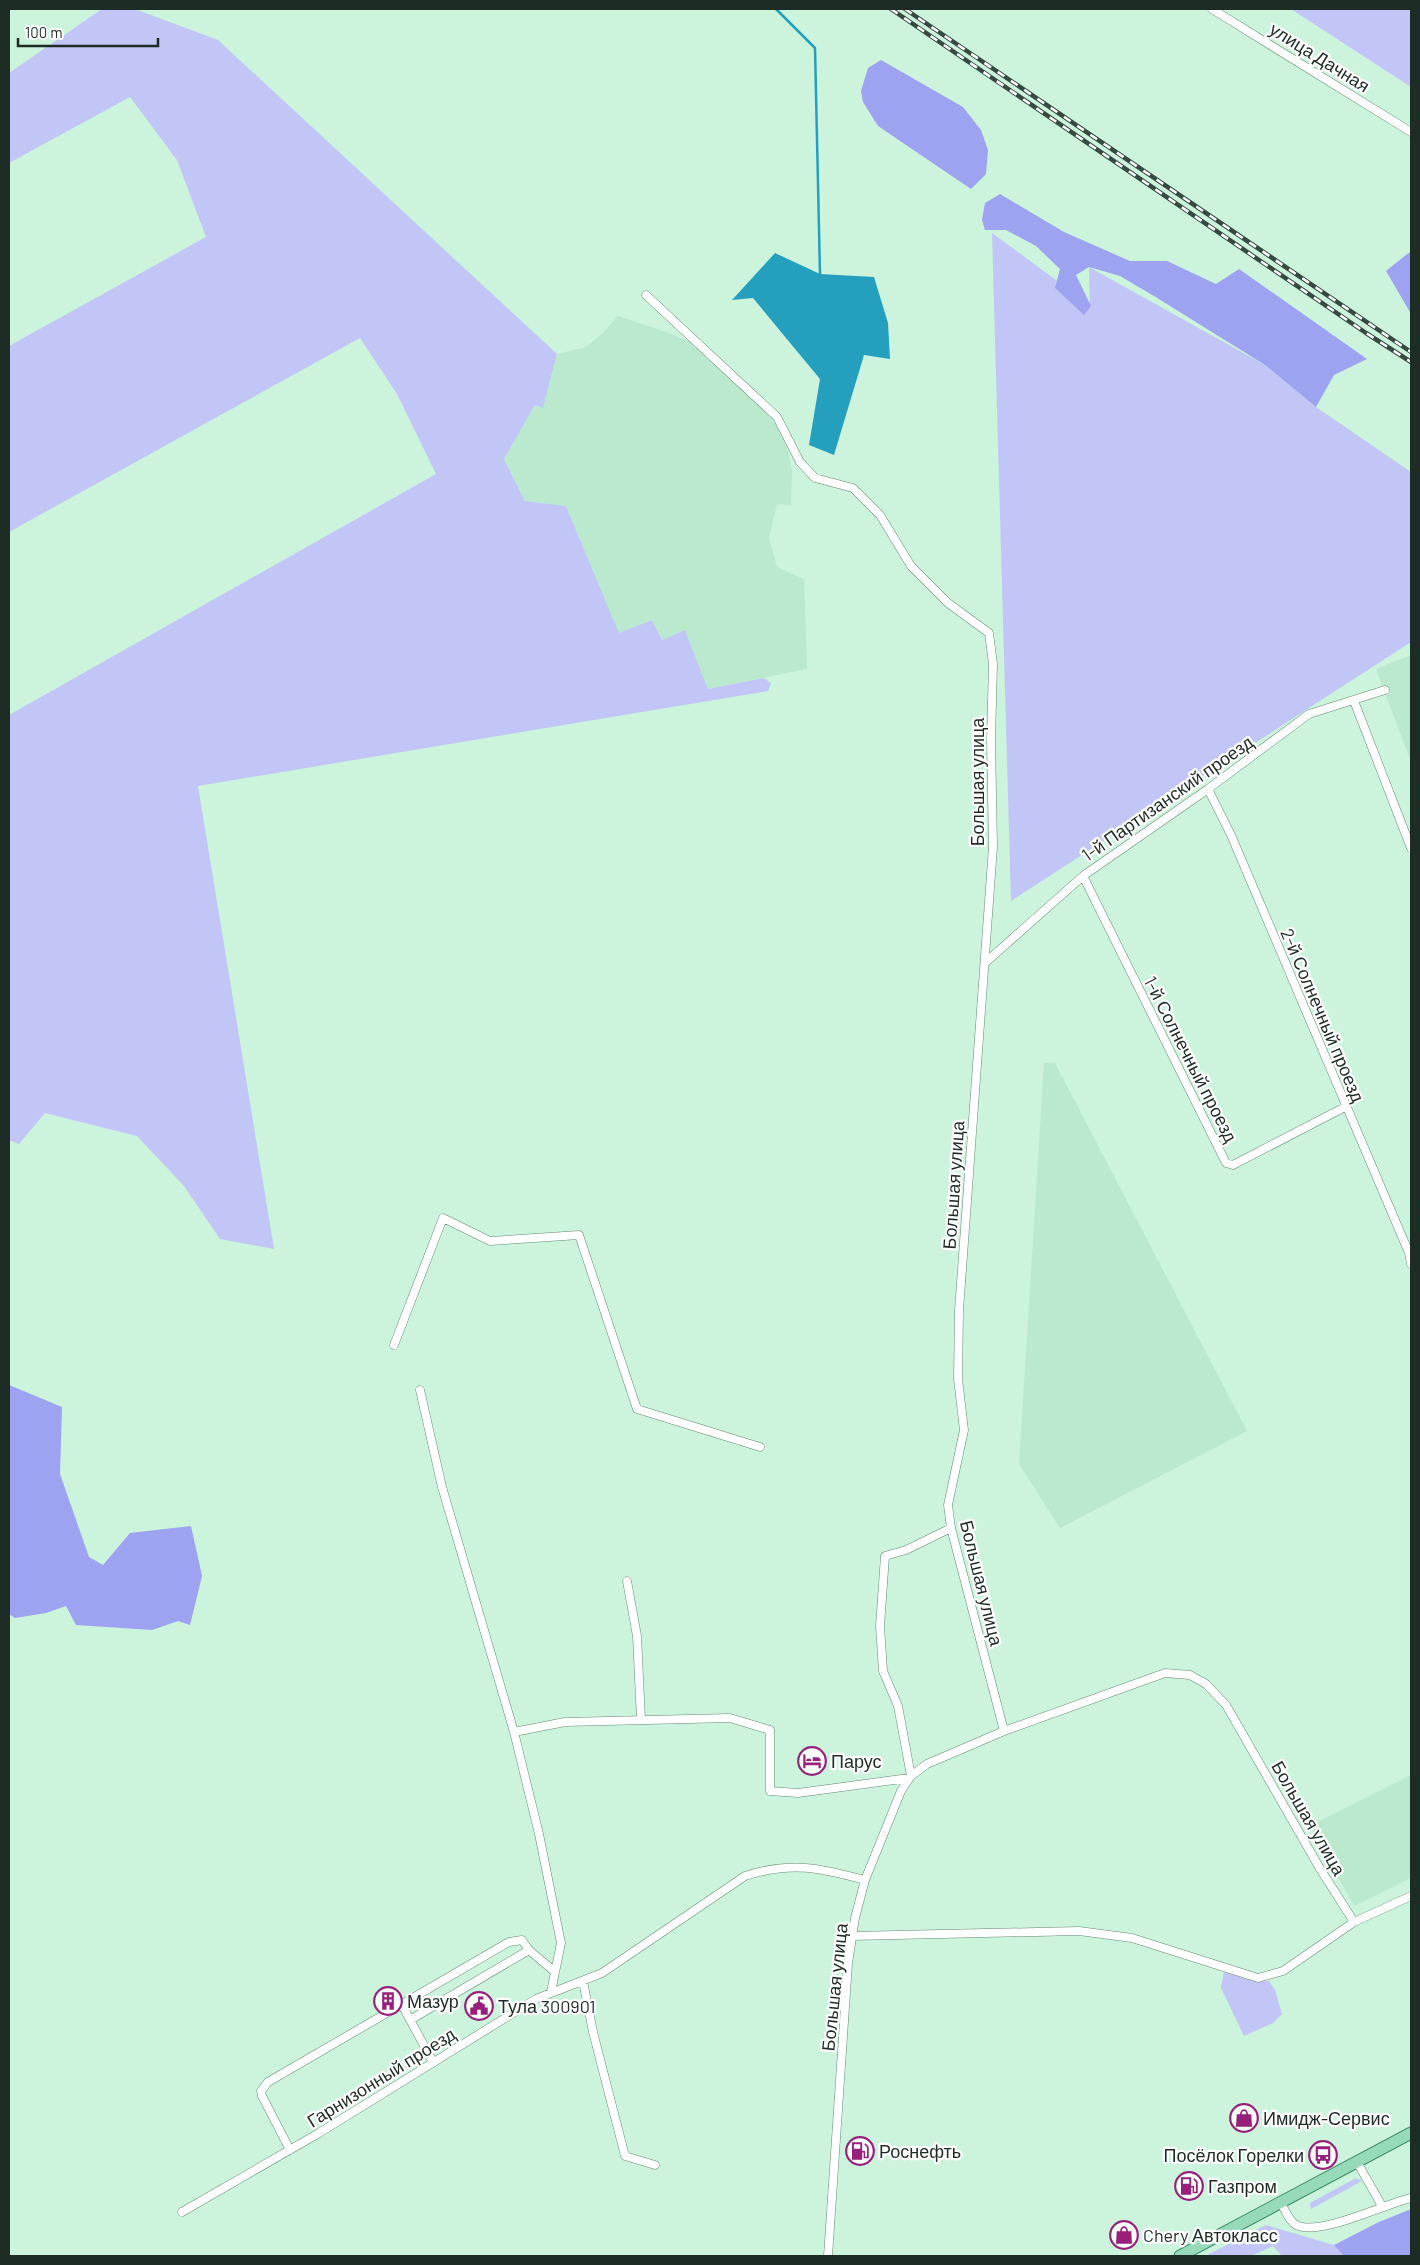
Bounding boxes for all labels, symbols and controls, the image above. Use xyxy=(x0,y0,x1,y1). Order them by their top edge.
scale bar xyxy=(18,15,158,47)
street label: улица Дачная xyxy=(1266,17,1374,97)
text: 100 m xyxy=(25,23,63,41)
street label: Большая улица xyxy=(966,717,988,846)
street label: 1-й Партизанский проезд xyxy=(1077,730,1257,866)
street label: 2-й Солнечный проезд xyxy=(1276,925,1370,1106)
street label: 1-й Солнечный проезд xyxy=(1140,972,1243,1146)
street label: Большая улица xyxy=(938,1119,969,1250)
street label: Большая улица xyxy=(956,1518,1008,1649)
hotel icon: Парус xyxy=(797,1746,827,1776)
place label: Парус xyxy=(831,1750,882,1772)
street label: Большая улица xyxy=(1267,1757,1351,1880)
street label: Большая улица xyxy=(816,1921,852,2052)
building icon: Мазур xyxy=(373,1986,403,2016)
place label: Мазур xyxy=(407,1990,459,2012)
public building icon: Тула 300901 xyxy=(464,1991,494,2021)
place label: Тула 300901 xyxy=(498,1995,596,2017)
street label: Гарнизонный проезд xyxy=(303,2022,460,2132)
shop icon: Имидж-Сервис xyxy=(1229,2103,1259,2133)
place label: Имидж-Сервис xyxy=(1263,2107,1390,2129)
fuel station icon: Роснефть xyxy=(845,2136,875,2166)
place label: Роснефть xyxy=(879,2140,961,2162)
bus stop icon: Посёлок Горелки xyxy=(1308,2140,1338,2170)
place label: Посёлок Горелки xyxy=(1163,2144,1304,2166)
fuel station icon: Газпром xyxy=(1174,2171,1204,2201)
place label: Газпром xyxy=(1208,2175,1277,2197)
shop icon: Chery Автокласс xyxy=(1109,2220,1139,2250)
place label: Chery Автокласс xyxy=(1143,2224,1278,2246)

